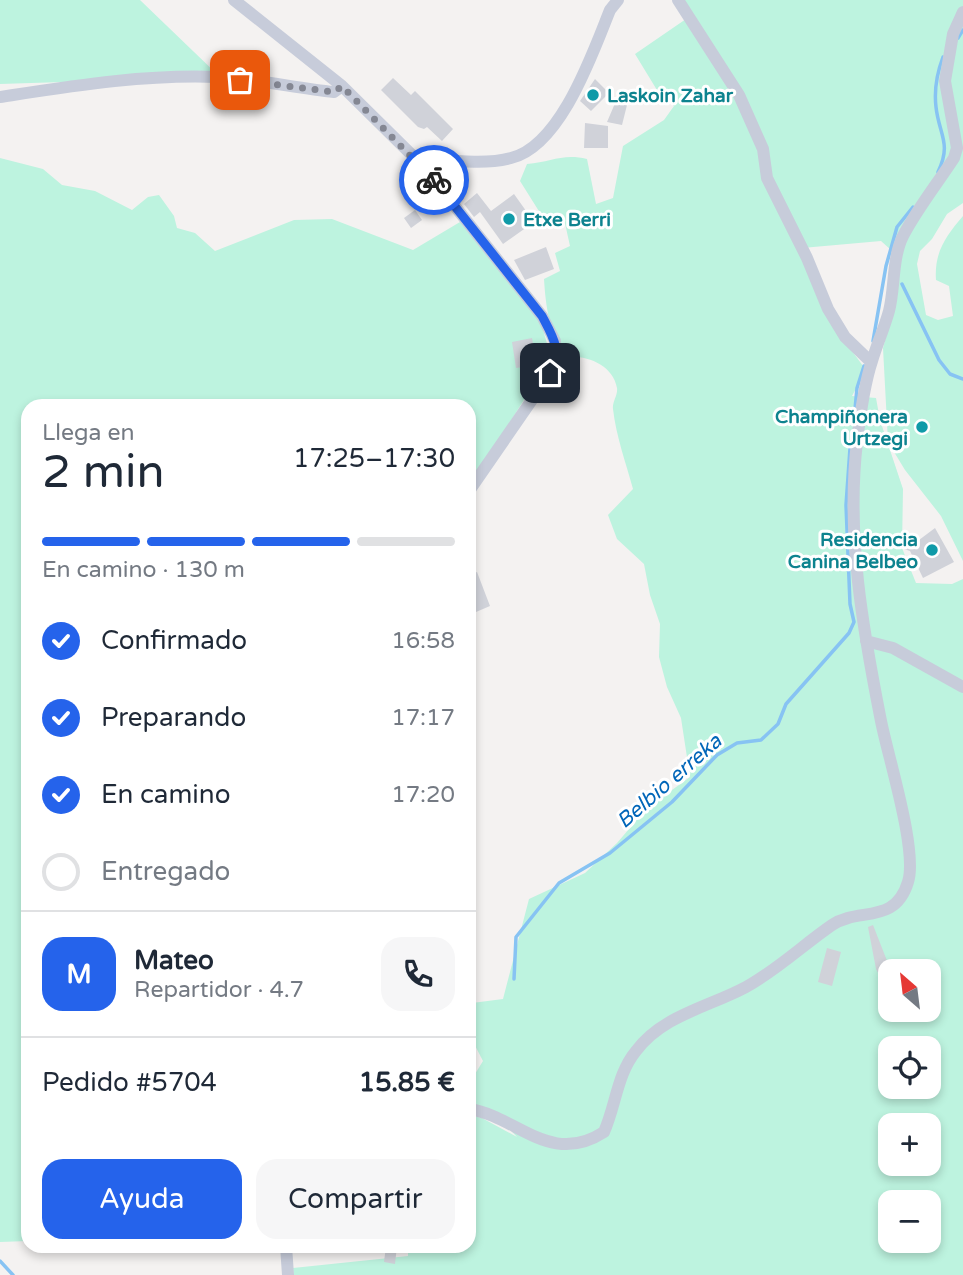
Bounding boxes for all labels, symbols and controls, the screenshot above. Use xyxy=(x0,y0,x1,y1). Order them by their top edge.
pin xyxy=(210,50,270,110)
icon: bag xyxy=(221,61,259,99)
place label: Laskoin Zahar xyxy=(607,85,734,107)
marker: Laskoin Zahar xyxy=(585,87,601,103)
courier xyxy=(399,145,469,215)
icon: bike xyxy=(415,161,453,199)
place label: Etxe Berri xyxy=(523,209,611,231)
marker: Etxe Berri xyxy=(501,211,517,227)
pin xyxy=(520,343,580,403)
icon: home xyxy=(531,354,569,392)
place label: Champiñonera Urtzegi xyxy=(775,406,908,451)
text: Llega en xyxy=(42,419,134,447)
marker: Champiñonera Urtzegi xyxy=(914,419,930,435)
text: 17:25–17:30 xyxy=(293,443,455,474)
text: 2 min xyxy=(42,445,165,500)
place label: Residencia Canina Belbeo xyxy=(788,529,918,573)
marker: Residencia Canina Belbeo xyxy=(924,542,940,558)
text: En camino · 130 m xyxy=(42,556,245,584)
icon: check xyxy=(42,622,80,660)
text: Confirmado xyxy=(101,625,247,656)
text: 16:58 xyxy=(391,627,455,655)
icon: check xyxy=(42,699,80,737)
text: Preparando xyxy=(101,702,246,733)
text: 17:17 xyxy=(391,704,455,732)
water label: Belbio erreka xyxy=(612,728,728,834)
icon: check xyxy=(42,776,80,814)
text: En camino xyxy=(101,779,230,810)
text: 17:20 xyxy=(391,781,455,809)
text: Entregado xyxy=(101,856,230,887)
button: phone xyxy=(381,937,455,1011)
text: Mateo xyxy=(134,945,214,976)
text: M xyxy=(66,959,92,990)
north arrow xyxy=(878,959,942,1022)
map controls xyxy=(878,959,941,1253)
text: Repartidor · 4.7 xyxy=(134,976,304,1004)
button: locate xyxy=(878,1036,941,1099)
text: Pedido #5704 xyxy=(42,1067,217,1098)
text: 15.85 € xyxy=(359,1067,455,1098)
button: + xyxy=(878,1113,941,1176)
button: Ayuda xyxy=(42,1159,242,1239)
button: Compartir xyxy=(256,1159,455,1239)
button: − xyxy=(878,1190,941,1253)

